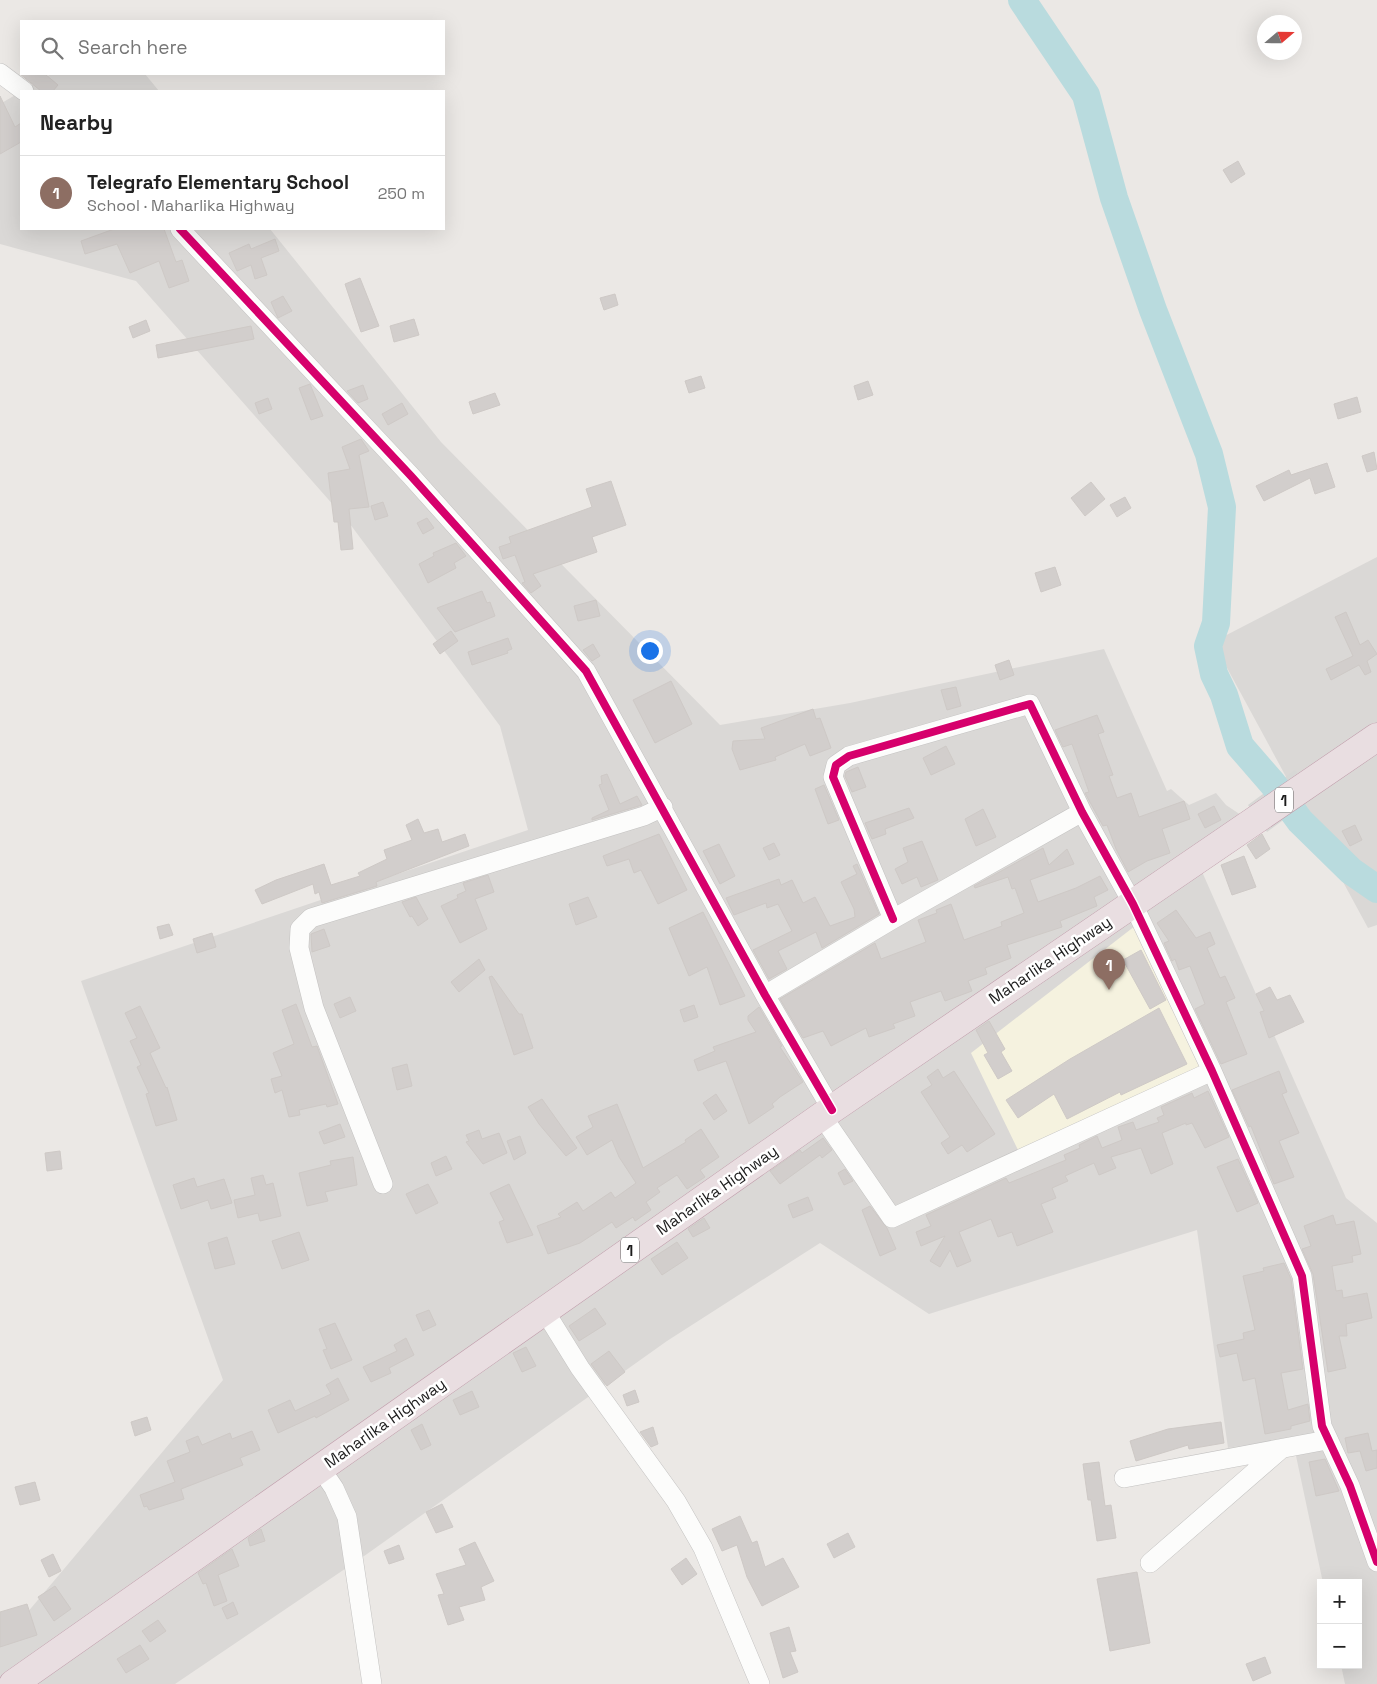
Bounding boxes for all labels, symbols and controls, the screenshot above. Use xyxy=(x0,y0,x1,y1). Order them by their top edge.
north arrow xyxy=(1257,15,1302,60)
search box xyxy=(20,20,445,75)
icon: search xyxy=(38,34,66,62)
text: Search here xyxy=(78,35,188,60)
text: Nearby xyxy=(40,109,113,136)
text: Telegrafo Elementary School xyxy=(87,170,349,195)
text: 1 xyxy=(52,183,60,204)
text: 250 m xyxy=(378,183,425,204)
text: School · Maharlika Highway xyxy=(87,195,295,216)
your location xyxy=(637,638,663,664)
road number: 1 xyxy=(1275,788,1293,812)
street label: Maharlika Highway xyxy=(985,911,1115,1009)
pin: 1 xyxy=(1093,949,1125,990)
street label: Maharlika Highway xyxy=(652,1140,782,1240)
road number: 1 xyxy=(621,1238,639,1262)
street label: Maharlika Highway xyxy=(320,1373,450,1473)
map controls xyxy=(1317,1579,1362,1669)
button: + xyxy=(1317,1579,1362,1624)
button: − xyxy=(1317,1624,1362,1669)

